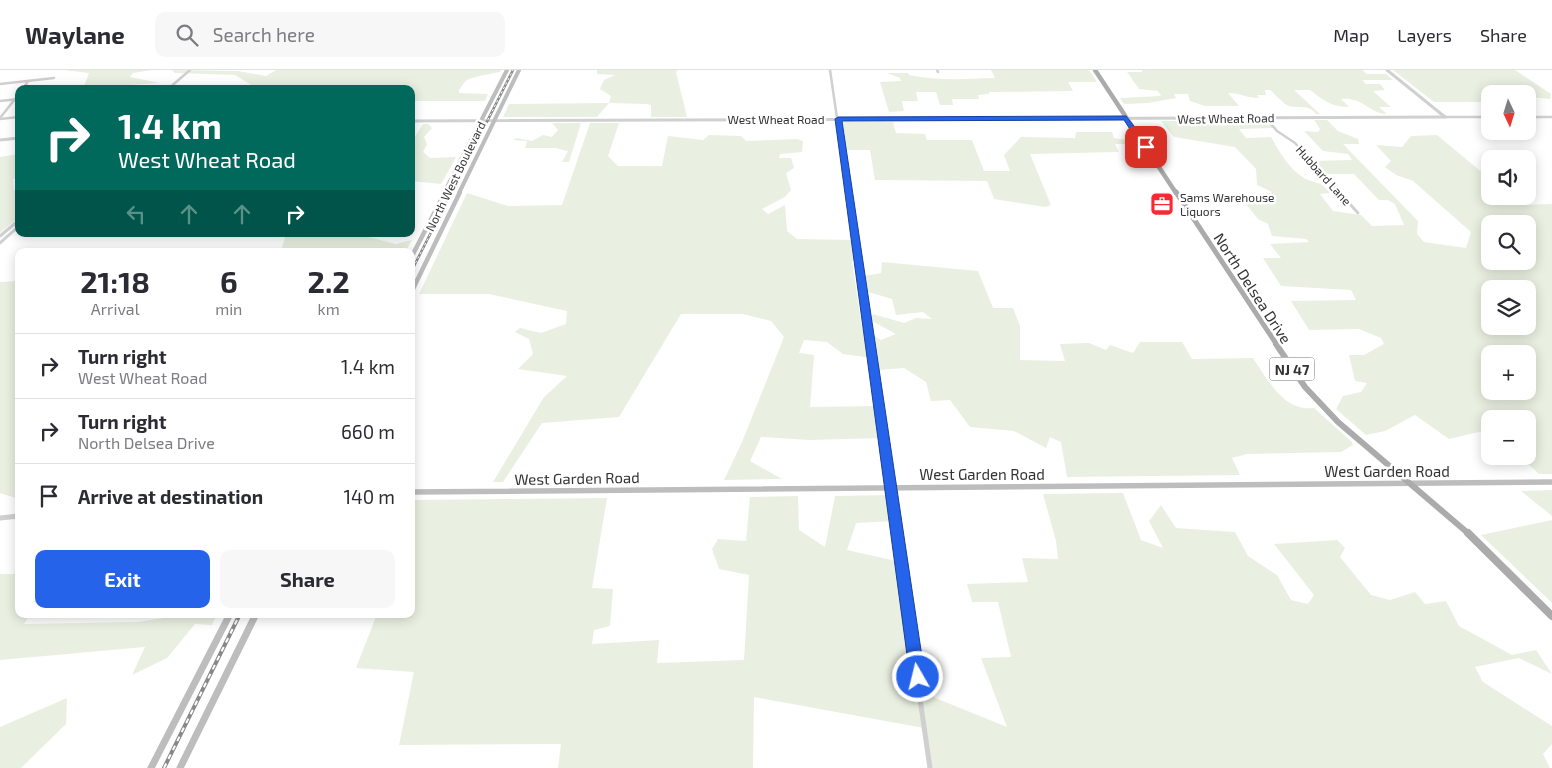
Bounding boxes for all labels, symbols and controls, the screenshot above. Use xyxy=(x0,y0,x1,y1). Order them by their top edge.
search box xyxy=(155,12,505,57)
text: Waylane xyxy=(25,20,125,49)
icon: search xyxy=(173,21,201,49)
text: Search here xyxy=(213,23,315,46)
text: Map xyxy=(1333,24,1369,46)
text: Layers xyxy=(1397,24,1452,46)
text: Share xyxy=(1480,24,1527,46)
north arrow xyxy=(1481,85,1536,140)
map controls xyxy=(1481,85,1536,465)
text: 1.4 km xyxy=(118,104,222,146)
icon: right xyxy=(35,105,100,170)
street label: West Wheat Road xyxy=(1177,110,1275,126)
street label: West Wheat Road xyxy=(727,112,825,126)
street label: North West Boulevard xyxy=(422,119,488,233)
pin xyxy=(1125,126,1167,168)
icon: arrive xyxy=(1132,133,1160,161)
street label: Hubbard Lane xyxy=(1294,142,1354,208)
text: West Wheat Road xyxy=(118,146,296,172)
button: sound xyxy=(1481,150,1536,205)
place label: Sams Warehouse Liquors xyxy=(1180,190,1275,218)
office icon: Sams Warehouse Liquors xyxy=(1149,191,1175,217)
icon: left xyxy=(122,200,150,228)
icon: ahead xyxy=(175,200,203,228)
icon: ahead xyxy=(228,200,256,228)
icon: right xyxy=(281,200,309,228)
button: search xyxy=(1481,215,1536,270)
street label: North Delsea Drive xyxy=(1211,229,1295,347)
text: 21:18 xyxy=(80,263,150,299)
text: 6 xyxy=(220,263,238,299)
text: 2.2 xyxy=(308,263,350,299)
button: layers xyxy=(1481,280,1536,335)
text: Arrival xyxy=(91,299,139,318)
text: min xyxy=(215,299,242,318)
text: km xyxy=(318,299,340,318)
text: Turn right xyxy=(78,345,166,368)
button: + xyxy=(1481,345,1536,400)
icon: right xyxy=(35,352,63,380)
text: 1.4 km xyxy=(341,355,395,378)
road number: NJ 47 xyxy=(1270,358,1314,380)
text: West Wheat Road xyxy=(78,368,207,387)
text: Turn right xyxy=(78,410,166,433)
button: − xyxy=(1481,410,1536,465)
icon: right xyxy=(35,417,63,445)
text: 660 m xyxy=(341,420,395,443)
text: North Delsea Drive xyxy=(78,433,215,452)
street label: West Garden Road xyxy=(1324,462,1450,480)
street label: West Garden Road xyxy=(919,465,1045,483)
street label: West Garden Road xyxy=(514,468,640,488)
icon: arrive xyxy=(35,482,63,510)
text: Arrive at destination xyxy=(78,485,263,508)
text: 140 m xyxy=(343,485,395,508)
button: Exit xyxy=(35,550,210,608)
button: Share xyxy=(220,550,395,608)
position arrow xyxy=(891,650,943,702)

